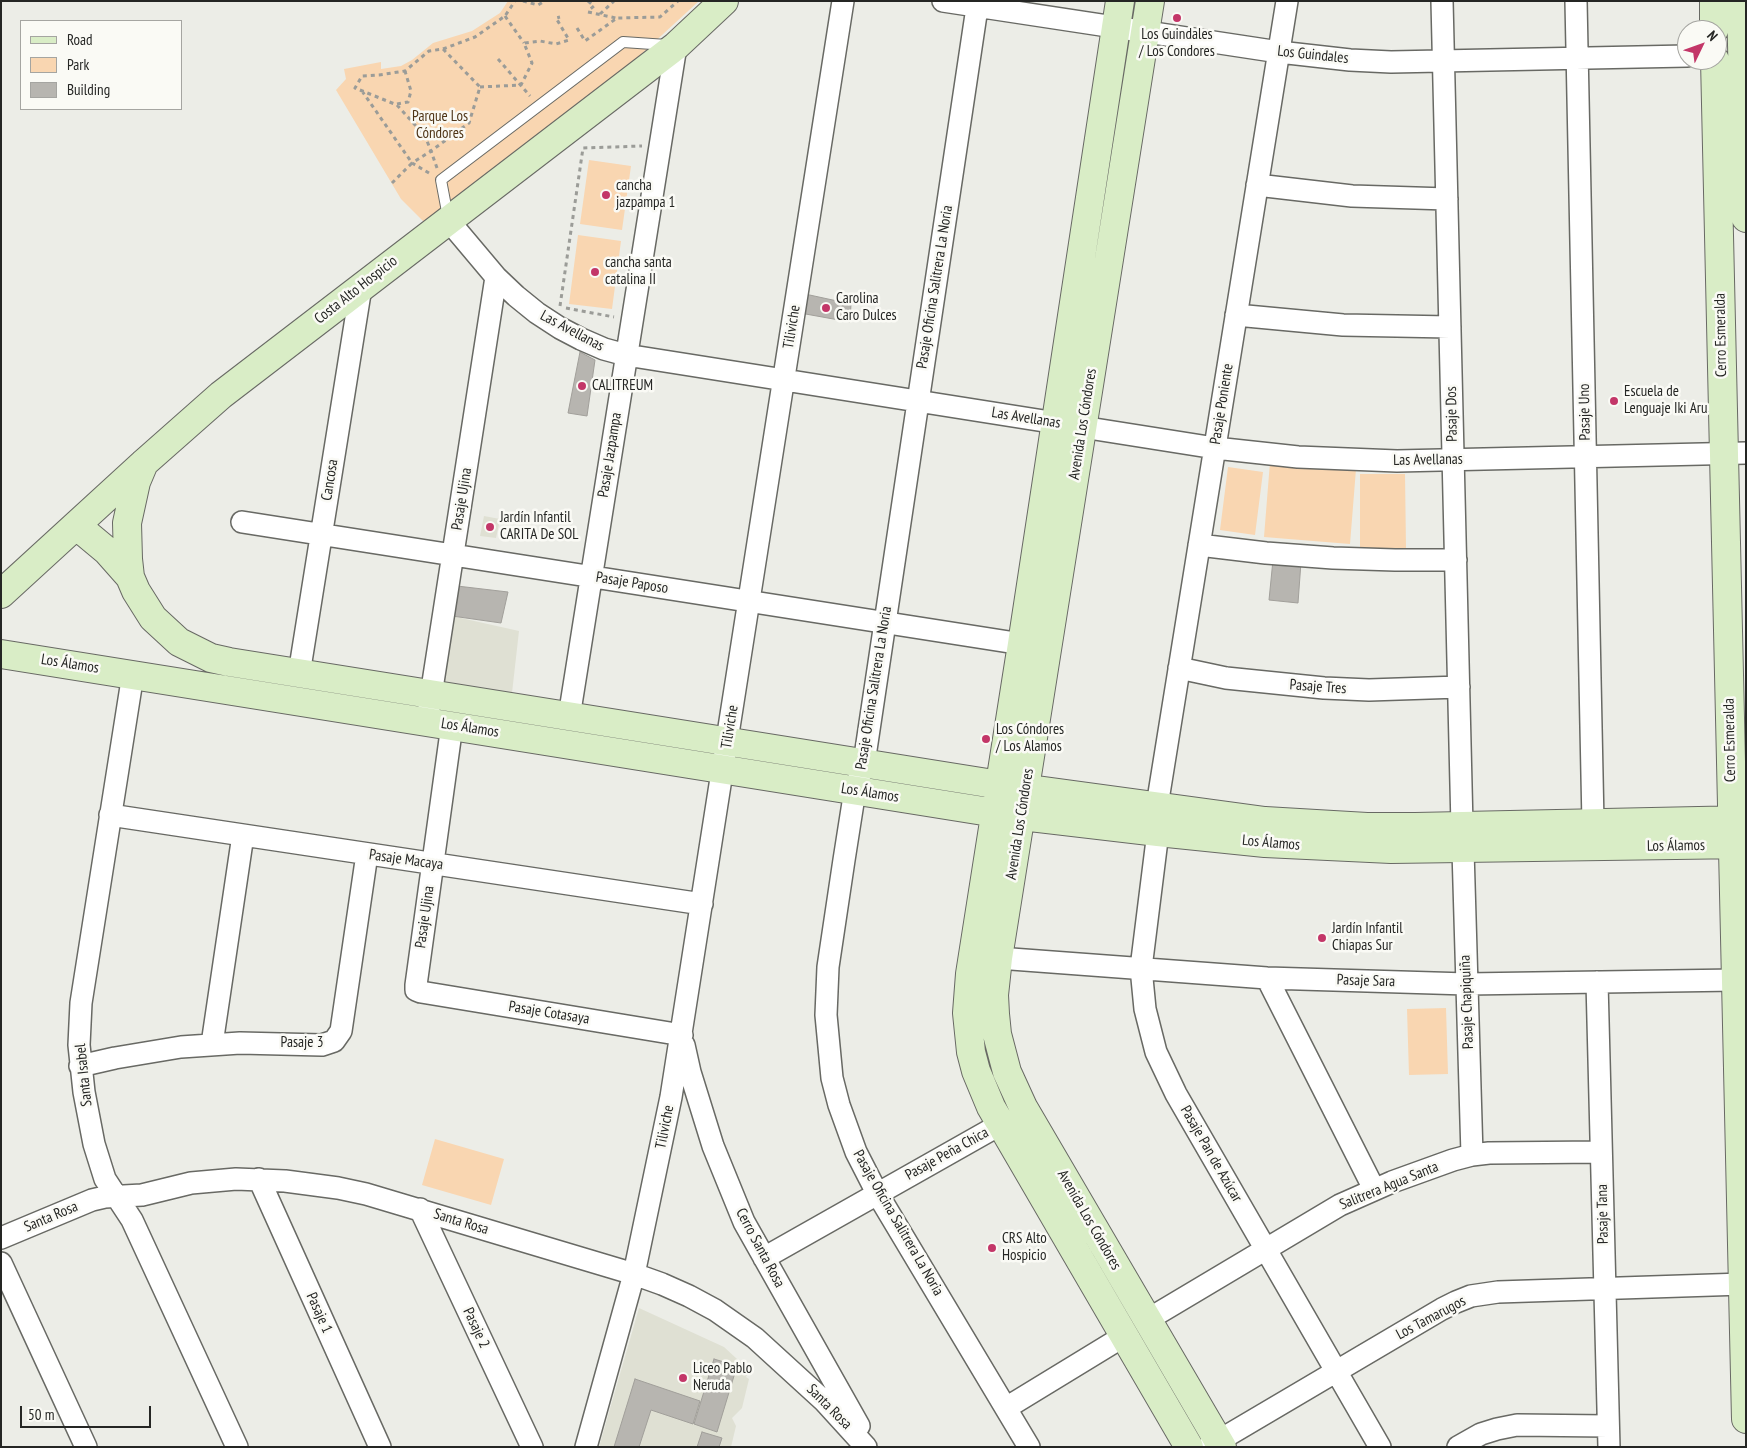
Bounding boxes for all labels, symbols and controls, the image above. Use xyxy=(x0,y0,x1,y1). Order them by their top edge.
marker: Los Guindales / Los Condores xyxy=(1171,12,1183,24)
legend xyxy=(20,20,182,110)
north arrow xyxy=(1677,20,1727,70)
place label: Los Guindales / Los Condores xyxy=(1139,26,1215,61)
text: N xyxy=(1703,27,1722,44)
text: Road xyxy=(67,30,93,49)
street label: Los Guindales xyxy=(1277,42,1349,68)
text: Park xyxy=(67,55,89,74)
text: Building xyxy=(67,80,110,99)
park label: Parque Los Cóndores xyxy=(412,108,468,143)
place label: cancha jazpampa 1 xyxy=(616,177,675,212)
marker: cancha jazpampa 1 xyxy=(600,189,612,201)
street label: Pasaje Oficina Salitrera La Noria xyxy=(913,204,957,370)
street label: Costa Alto Hospicio xyxy=(311,252,401,328)
place label: cancha santa catalina II xyxy=(605,254,672,289)
marker: cancha santa catalina II xyxy=(589,266,601,278)
place label: Carolina Caro Dulces xyxy=(836,290,897,325)
street label: Cerro Esmeralda xyxy=(1711,293,1731,377)
marker: Carolina Caro Dulces xyxy=(820,302,832,314)
street label: Tiliviche xyxy=(780,304,804,350)
street label: Las Avellanas xyxy=(537,307,607,355)
street label: Pasaje Poniente xyxy=(1207,362,1237,446)
street label: Avenida Los Cóndores xyxy=(1065,367,1101,481)
place label: CALITREUM xyxy=(592,377,653,395)
marker: CALITREUM xyxy=(576,380,588,392)
street label: Pasaje Uno xyxy=(1576,383,1594,441)
place label: Escuela de Lenguaje Iki Aru xyxy=(1624,383,1707,418)
street label: Pasaje Dos xyxy=(1443,386,1461,442)
marker: Escuela de Lenguaje Iki Aru xyxy=(1608,395,1620,407)
street label: Las Avellanas xyxy=(990,404,1062,432)
street label: Pasaje Jazpampa xyxy=(594,411,626,499)
street label: Las Avellanas xyxy=(1393,450,1463,470)
street label: Cancosa xyxy=(318,458,342,502)
street label: Pasaje Ujina xyxy=(448,467,476,531)
place label: Jardín Infantil CARITA De SOL xyxy=(500,509,579,544)
marker: Jardín Infantil CARITA De SOL xyxy=(484,521,496,533)
street label: Pasaje Paposo xyxy=(595,568,669,598)
street label: Pasaje Oficina Salitrera La Noria xyxy=(852,605,896,771)
street label: Los Álamos xyxy=(40,651,100,677)
street label: Pasaje Tres xyxy=(1289,676,1347,698)
street label: Cerro Esmeralda xyxy=(1720,698,1740,782)
street label: Tiliviche xyxy=(718,704,742,750)
street label: Los Álamos xyxy=(440,715,500,741)
place label: Los Cóndores / Los Alamos xyxy=(996,721,1064,756)
marker: Los Cóndores / Los Alamos xyxy=(980,733,992,745)
street label: Avenida Los Cóndores xyxy=(1002,767,1038,881)
street label: Los Álamos xyxy=(840,780,900,806)
street label: Los Álamos xyxy=(1241,831,1301,855)
street label: Los Álamos xyxy=(1647,836,1705,856)
street label: Pasaje Macaya xyxy=(368,846,444,874)
street label: Pasaje Ujina xyxy=(412,885,438,949)
place label: Jardín Infantil Chiapas Sur xyxy=(1332,920,1403,955)
marker: Jardín Infantil Chiapas Sur xyxy=(1316,932,1328,944)
street label: Pasaje Chapiquiña xyxy=(1456,955,1478,1049)
street label: Pasaje Sara xyxy=(1336,971,1396,991)
street label: Pasaje Cotasaya xyxy=(507,998,591,1028)
street label: Pasaje 3 xyxy=(281,1034,323,1052)
street label: Santa Isabel xyxy=(72,1043,96,1107)
street label: Pasaje Pan de Azúcar xyxy=(1176,1103,1246,1205)
street label: Tiliviche xyxy=(652,1104,678,1150)
street label: Pasaje Peña Chica xyxy=(902,1124,992,1184)
street label: Pasaje Oficina Salitrera La Noria xyxy=(849,1147,947,1299)
street label: Salitrera Agua Santa xyxy=(1337,1158,1441,1214)
street label: Avenida Los Cóndores xyxy=(1053,1167,1125,1273)
street label: Pasaje Tana xyxy=(1593,1184,1613,1244)
street label: Santa Rosa xyxy=(21,1198,81,1236)
street label: Santa Rosa xyxy=(431,1205,491,1239)
street label: Cerro Santa Rosa xyxy=(732,1205,788,1291)
place label: CRS Alto Hospicio xyxy=(1002,1230,1047,1265)
marker: CRS Alto Hospicio xyxy=(986,1242,998,1254)
street label: Pasaje 1 xyxy=(302,1290,336,1336)
street label: Los Tamarugos xyxy=(1393,1292,1469,1344)
street label: Pasaje 2 xyxy=(459,1305,493,1351)
place label: Liceo Pablo Neruda xyxy=(693,1360,752,1395)
marker: Liceo Pablo Neruda xyxy=(677,1372,689,1384)
street label: Santa Rosa xyxy=(803,1381,855,1433)
scale bar xyxy=(22,1396,154,1428)
text: 50 m xyxy=(28,1405,54,1424)

